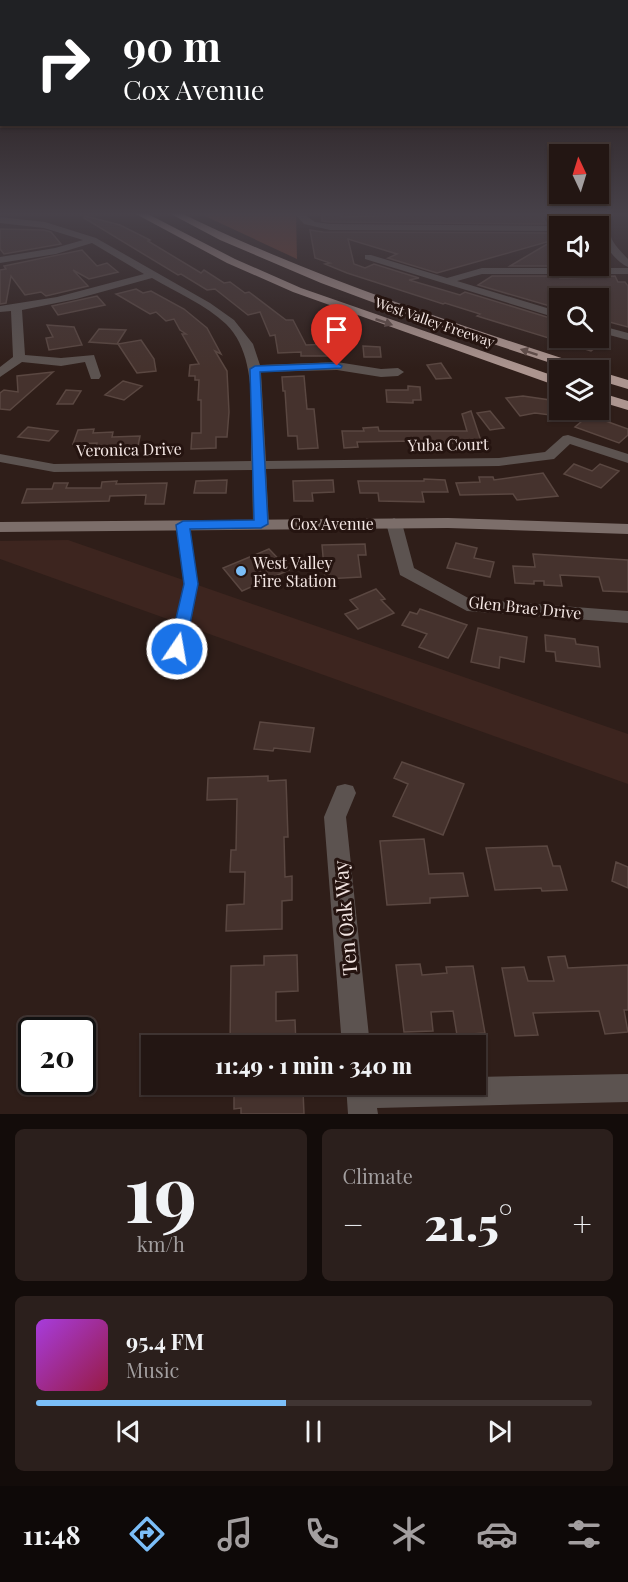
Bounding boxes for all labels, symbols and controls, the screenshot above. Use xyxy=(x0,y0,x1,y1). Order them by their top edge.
text: 90 m xyxy=(123,17,221,73)
icon: right xyxy=(24,24,102,102)
text: Cox Avenue xyxy=(123,71,265,107)
north arrow xyxy=(549,144,609,204)
map controls xyxy=(549,144,609,420)
button: sound xyxy=(549,216,609,276)
button: search xyxy=(549,288,609,348)
street label: West Valley Freeway xyxy=(372,292,497,351)
pin xyxy=(311,304,362,366)
icon: arrive xyxy=(320,313,353,346)
one-way arrow xyxy=(375,318,393,328)
one-way arrow xyxy=(520,347,538,356)
button: layers xyxy=(549,360,609,420)
street label: Yuba Court xyxy=(406,433,489,455)
street label: Veronica Drive xyxy=(75,438,182,460)
street label: Cox Avenue xyxy=(290,513,374,534)
place label: West Valley Fire Station xyxy=(252,552,337,591)
marker: West Valley Fire Station xyxy=(234,564,248,578)
street label: Glen Brae Drive xyxy=(467,591,583,623)
position arrow xyxy=(145,617,209,681)
street label: Ten Oak Way xyxy=(326,859,362,977)
speed limit sign: 20 xyxy=(18,1017,96,1095)
text: 11:49 · 1 min · 340 m xyxy=(215,1050,412,1080)
text: 19 xyxy=(124,1139,197,1243)
text: Climate xyxy=(343,1162,413,1189)
text: 21.5° xyxy=(424,1192,512,1252)
text: − xyxy=(343,1201,364,1245)
text: + xyxy=(573,1201,592,1245)
text: km/h xyxy=(137,1230,185,1257)
text: 95.4 FM xyxy=(126,1326,204,1356)
text: Music xyxy=(126,1356,179,1383)
icon: previous xyxy=(112,1415,145,1448)
icon: pause xyxy=(297,1415,330,1448)
icon: next xyxy=(483,1415,516,1448)
icon: directions xyxy=(126,1513,168,1555)
icon: music xyxy=(214,1513,256,1555)
icon: phone xyxy=(301,1513,343,1555)
icon: climate xyxy=(388,1513,430,1555)
icon: car xyxy=(476,1513,518,1555)
icon: filters xyxy=(563,1513,605,1555)
text: 11:48 xyxy=(23,1516,81,1552)

